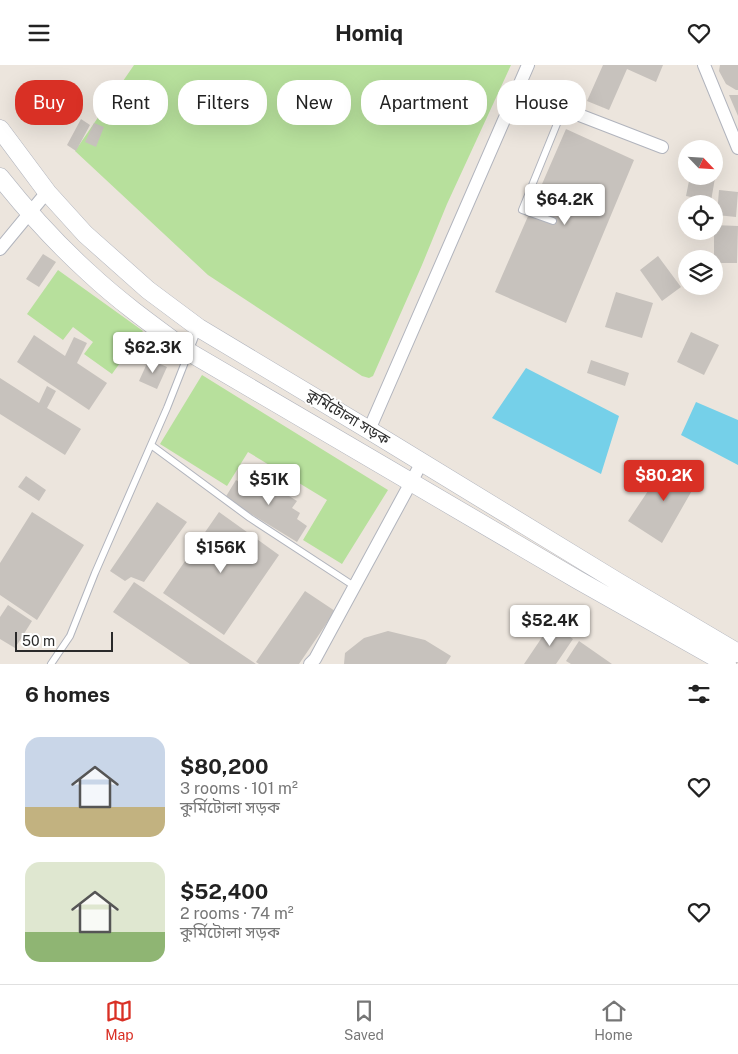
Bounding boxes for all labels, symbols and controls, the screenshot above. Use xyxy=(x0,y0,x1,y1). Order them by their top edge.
icon: menu xyxy=(25,19,53,47)
icon: heart xyxy=(685,19,713,47)
text: Homiq xyxy=(335,20,403,46)
chip: Buy xyxy=(15,80,83,125)
chip: Rent xyxy=(93,80,168,125)
chip: Filters xyxy=(178,80,267,125)
chip: New xyxy=(277,80,351,125)
chip: Apartment xyxy=(361,80,487,125)
chip: House xyxy=(497,80,586,125)
north arrow xyxy=(678,140,722,185)
map controls xyxy=(678,140,723,295)
pin: $64.2K xyxy=(524,184,606,226)
text: $64.2K xyxy=(536,190,594,209)
button: locate xyxy=(678,195,723,240)
button: layers xyxy=(678,250,723,295)
pin: $62.3K xyxy=(112,331,194,374)
text: $62.3K xyxy=(124,338,182,357)
street label: কুর্মিটোলা সড়ক xyxy=(302,385,394,449)
pin: $80.2K xyxy=(623,459,705,502)
pin: $51K xyxy=(239,463,299,506)
text: $80.2K xyxy=(635,466,693,485)
text: $51K xyxy=(249,470,289,489)
pin: $156K xyxy=(186,531,256,574)
text: $156K xyxy=(196,538,246,557)
pin: $52.4K xyxy=(509,605,591,647)
text: $52.4K xyxy=(521,611,579,630)
scale bar xyxy=(15,629,112,652)
text: 50 m xyxy=(22,633,55,649)
icon: filters xyxy=(685,680,713,708)
text: 6 homes xyxy=(25,682,110,707)
text: $80,200 xyxy=(180,754,268,779)
icon: home xyxy=(65,757,125,817)
icon: heart xyxy=(685,773,713,801)
text: 3 rooms · 101 m² xyxy=(180,779,298,798)
text: কুর্মিটোলা সড়ক xyxy=(180,798,280,817)
text: $52,400 xyxy=(180,879,268,904)
icon: home xyxy=(65,882,125,942)
icon: heart xyxy=(685,898,713,926)
text: 2 rooms · 74 m² xyxy=(180,904,294,923)
text: কুর্মিটোলা সড়ক xyxy=(180,923,280,942)
tab: Map xyxy=(105,997,134,1043)
tab: Saved xyxy=(344,997,384,1043)
tab: Home xyxy=(594,997,633,1043)

